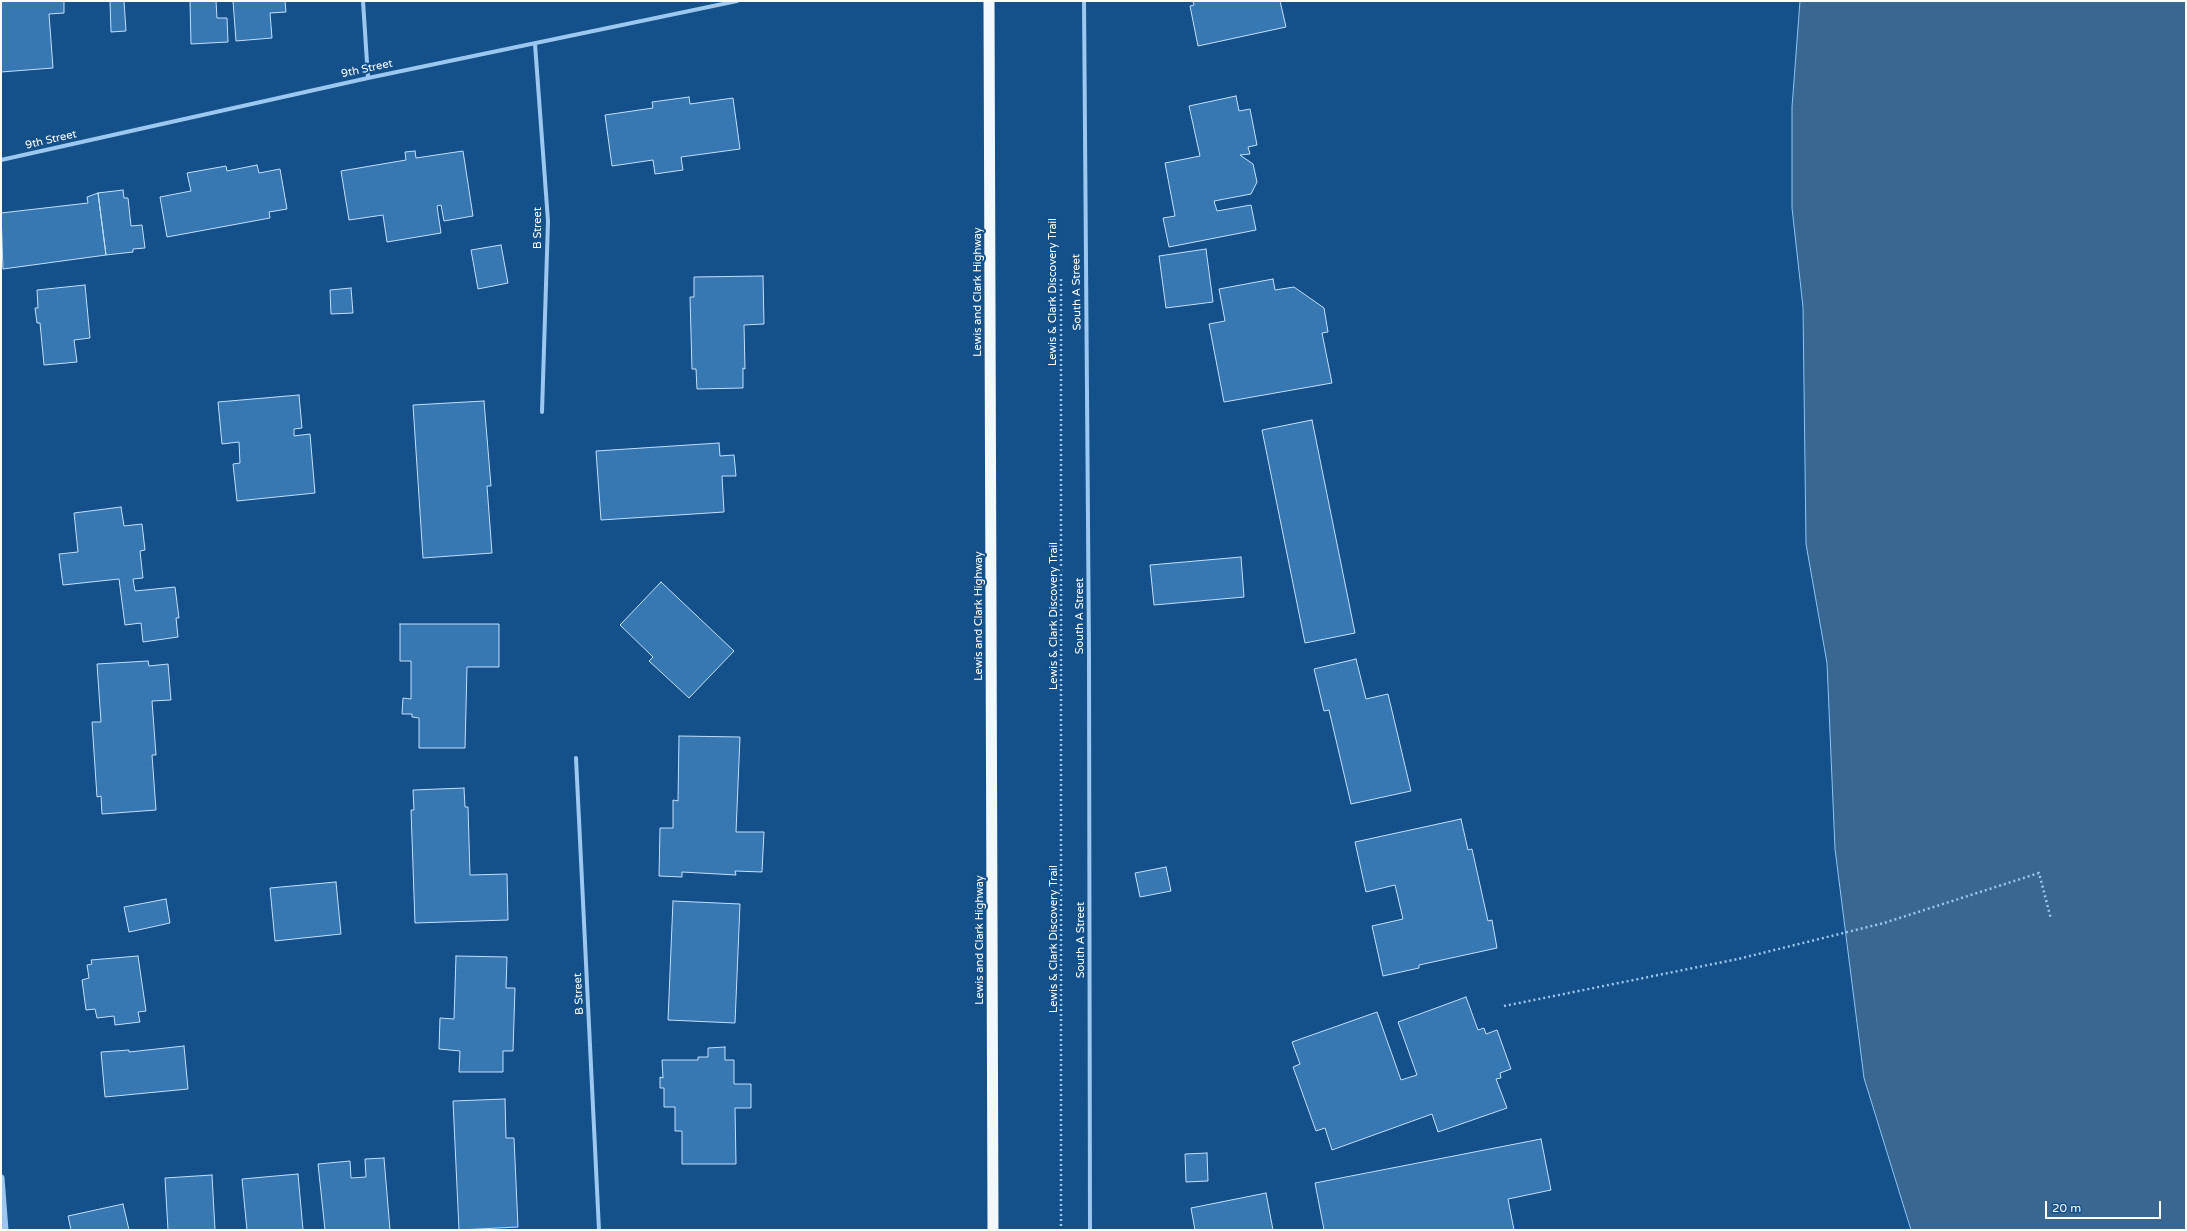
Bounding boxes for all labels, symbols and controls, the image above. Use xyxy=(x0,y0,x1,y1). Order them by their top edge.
street label: 9th Street xyxy=(340,57,394,81)
street label: 9th Street xyxy=(24,128,78,152)
street label: B Street xyxy=(531,207,545,249)
street label: Lewis & Clark Discovery Trail xyxy=(1046,218,1060,366)
street label: Lewis and Clark Highway xyxy=(971,227,985,357)
street label: South A Street xyxy=(1070,254,1084,330)
street label: Lewis & Clark Discovery Trail xyxy=(1047,542,1061,690)
street label: Lewis and Clark Highway xyxy=(972,551,986,681)
street label: South A Street xyxy=(1073,578,1087,654)
street label: Lewis & Clark Discovery Trail xyxy=(1047,865,1061,1013)
street label: Lewis and Clark Highway xyxy=(973,875,987,1005)
street label: South A Street xyxy=(1074,902,1088,978)
street label: B Street xyxy=(571,973,587,1015)
scale bar xyxy=(2047,1193,2163,1219)
text: 20 m xyxy=(2052,1201,2081,1215)

